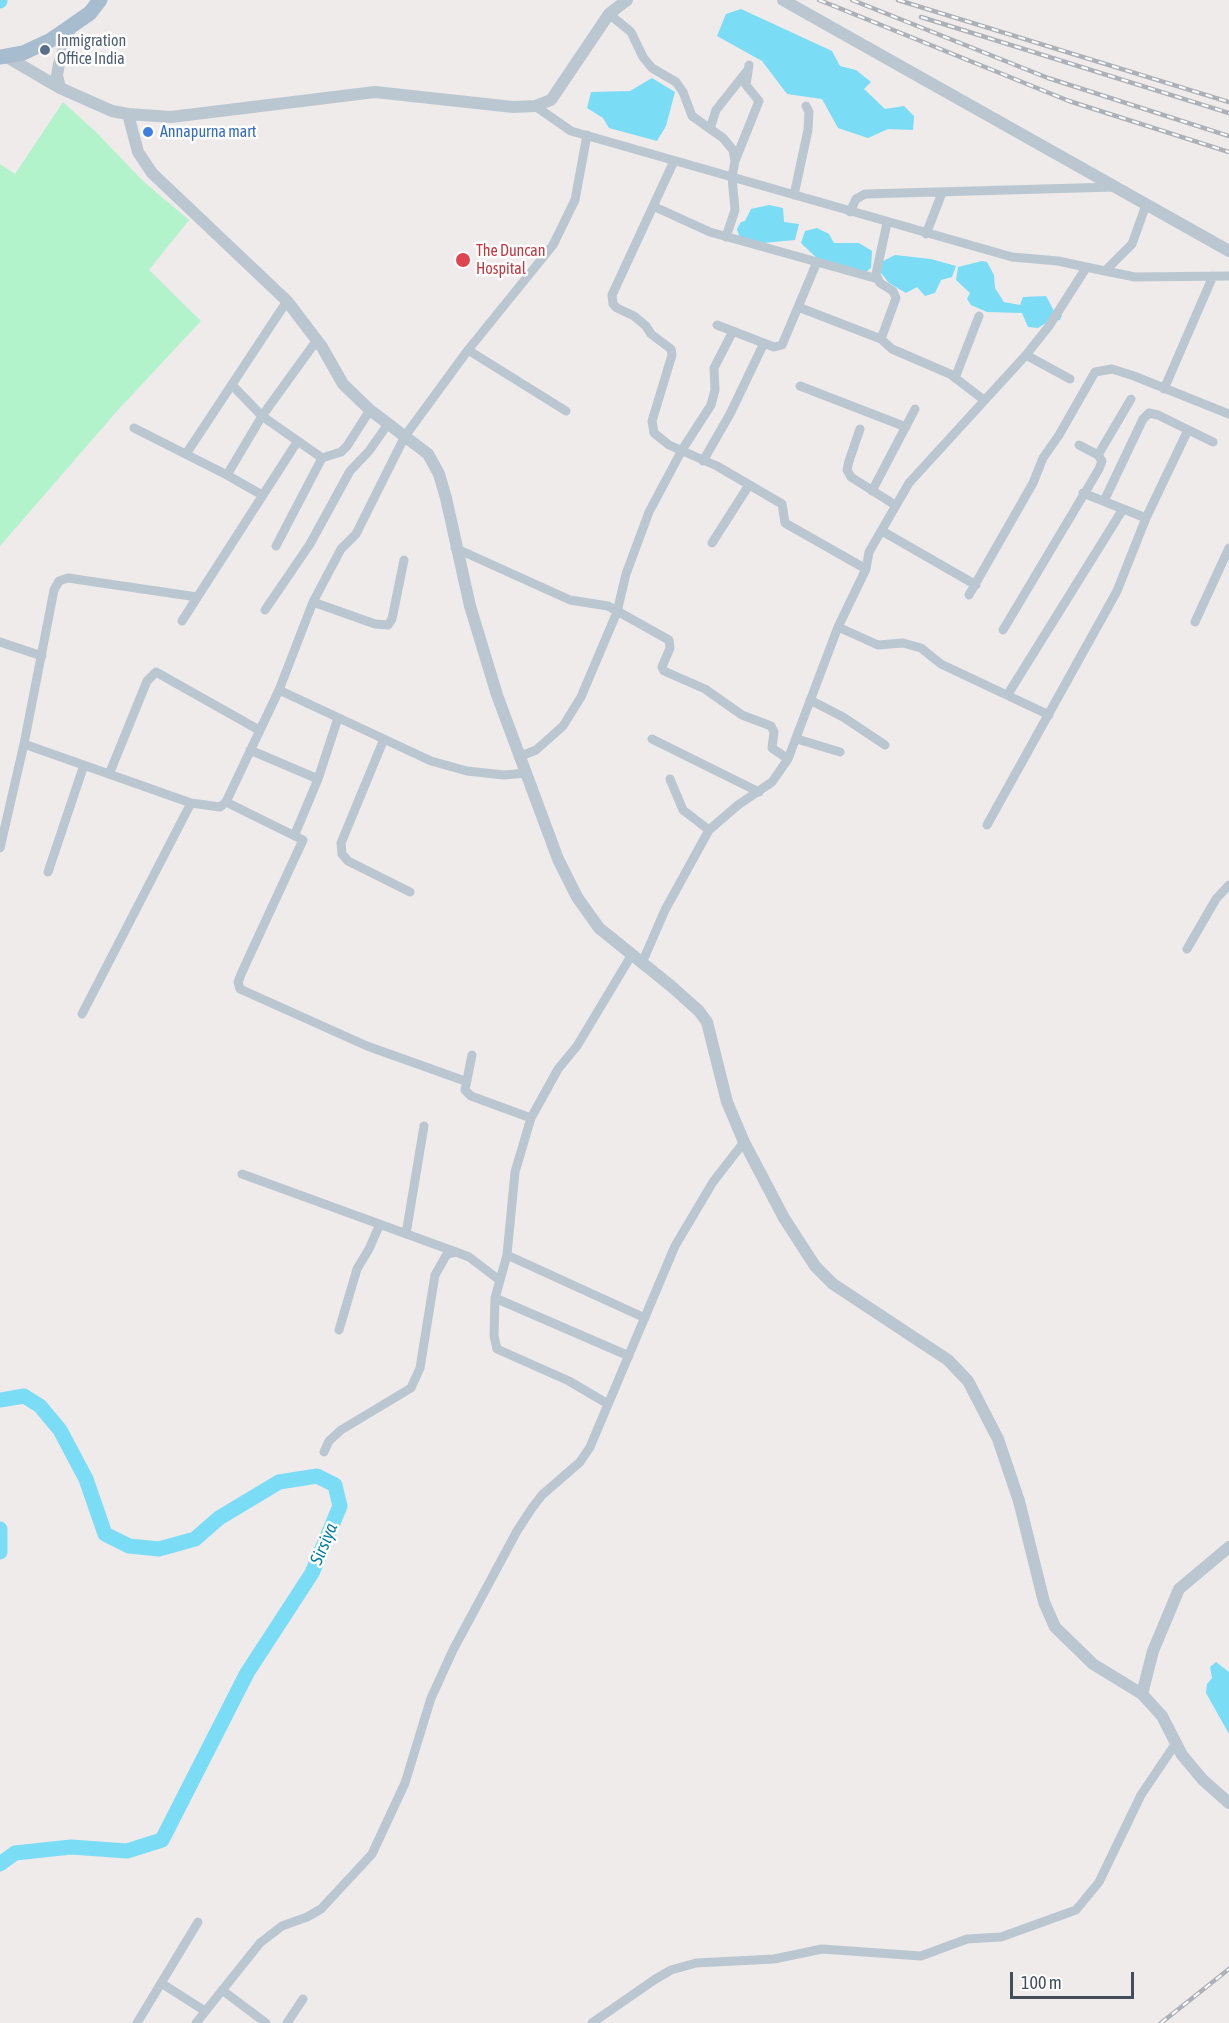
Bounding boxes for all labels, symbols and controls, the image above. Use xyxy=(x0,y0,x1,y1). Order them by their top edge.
place label: Inmigration Office India xyxy=(57,31,126,69)
marker: Inmigration Office India xyxy=(38,43,52,57)
place label: Annapurna mart xyxy=(160,122,256,142)
marker: Annapurna mart xyxy=(141,125,155,139)
place label: The Duncan Hospital xyxy=(476,241,545,279)
marker: The Duncan Hospital xyxy=(454,251,472,269)
water label: Sirsiya xyxy=(306,1520,342,1568)
scale bar xyxy=(1013,1960,1138,1998)
text: 100 m xyxy=(1021,1972,1062,1993)

